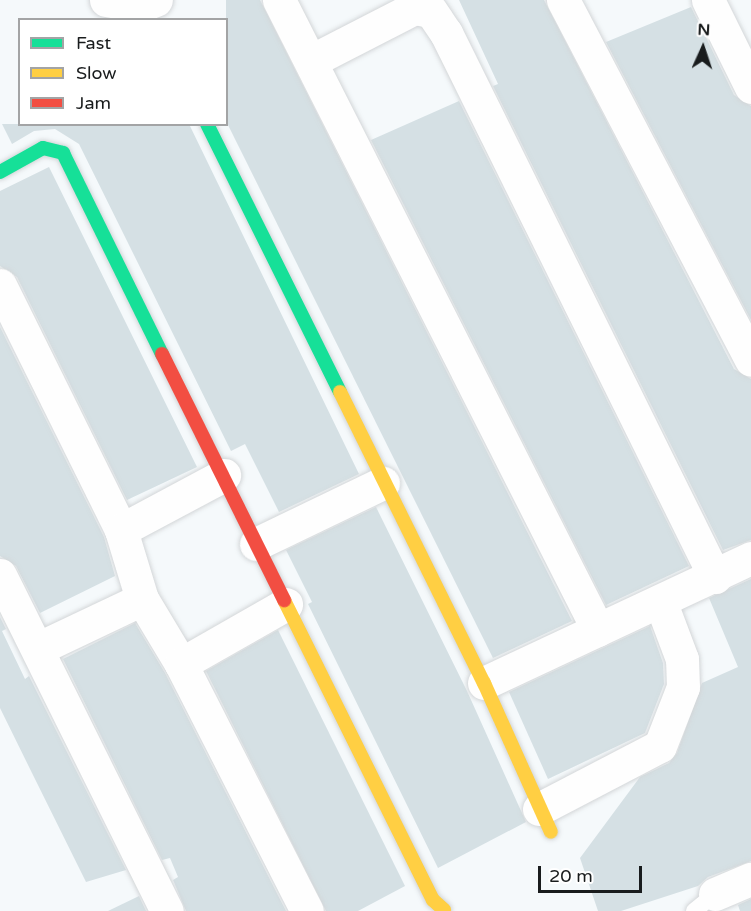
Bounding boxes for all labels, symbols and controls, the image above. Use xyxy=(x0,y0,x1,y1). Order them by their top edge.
legend xyxy=(18,18,228,126)
north arrow xyxy=(673,18,733,78)
text: N xyxy=(697,20,711,40)
text: Fast xyxy=(76,32,111,54)
text: Slow xyxy=(76,62,117,84)
text: Jam xyxy=(76,92,111,114)
scale bar xyxy=(541,854,644,892)
text: 20 m xyxy=(549,865,593,887)

